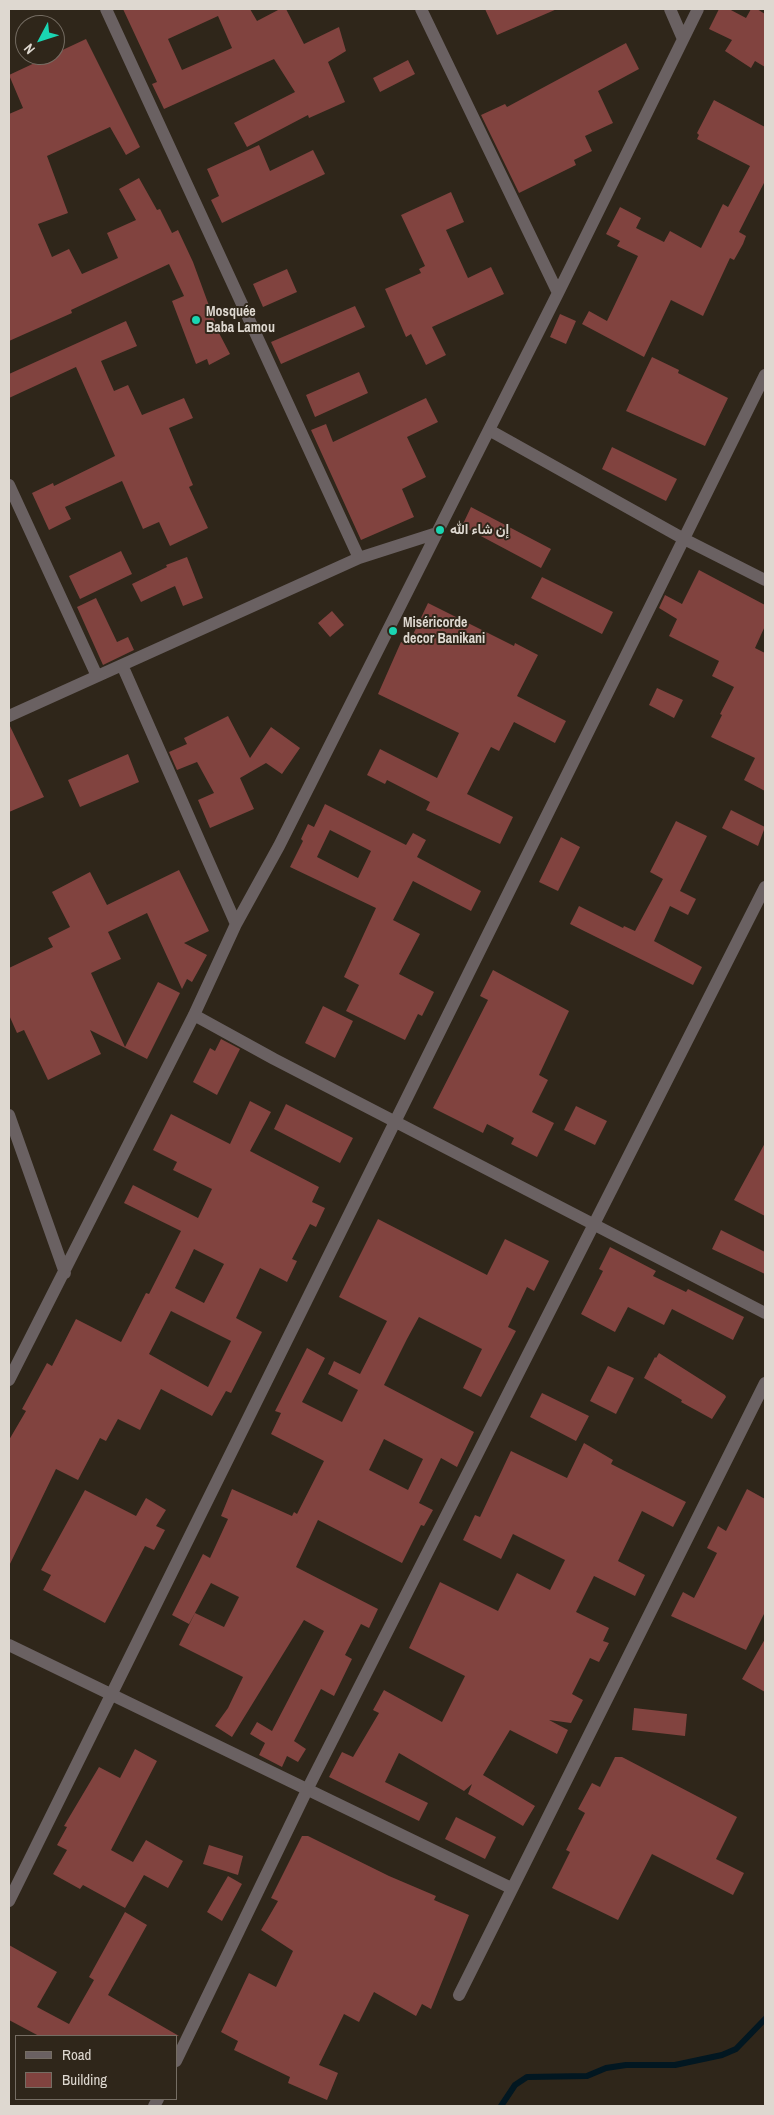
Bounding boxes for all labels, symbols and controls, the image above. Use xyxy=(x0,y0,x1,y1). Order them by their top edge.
north arrow xyxy=(15,15,65,65)
text: N xyxy=(20,40,39,58)
place label: Mosquée Baba Lamou xyxy=(206,304,275,336)
marker: Mosquée Baba Lamou xyxy=(190,314,202,326)
place label: إن شاء الله xyxy=(450,522,509,538)
marker: إن شاء الله xyxy=(434,524,446,536)
place label: Miséricorde decor Banikani xyxy=(403,615,485,648)
marker: Miséricorde decor Banikani xyxy=(387,625,399,637)
legend xyxy=(15,2035,178,2100)
text: Road xyxy=(62,2044,91,2065)
text: Building xyxy=(62,2069,107,2090)

